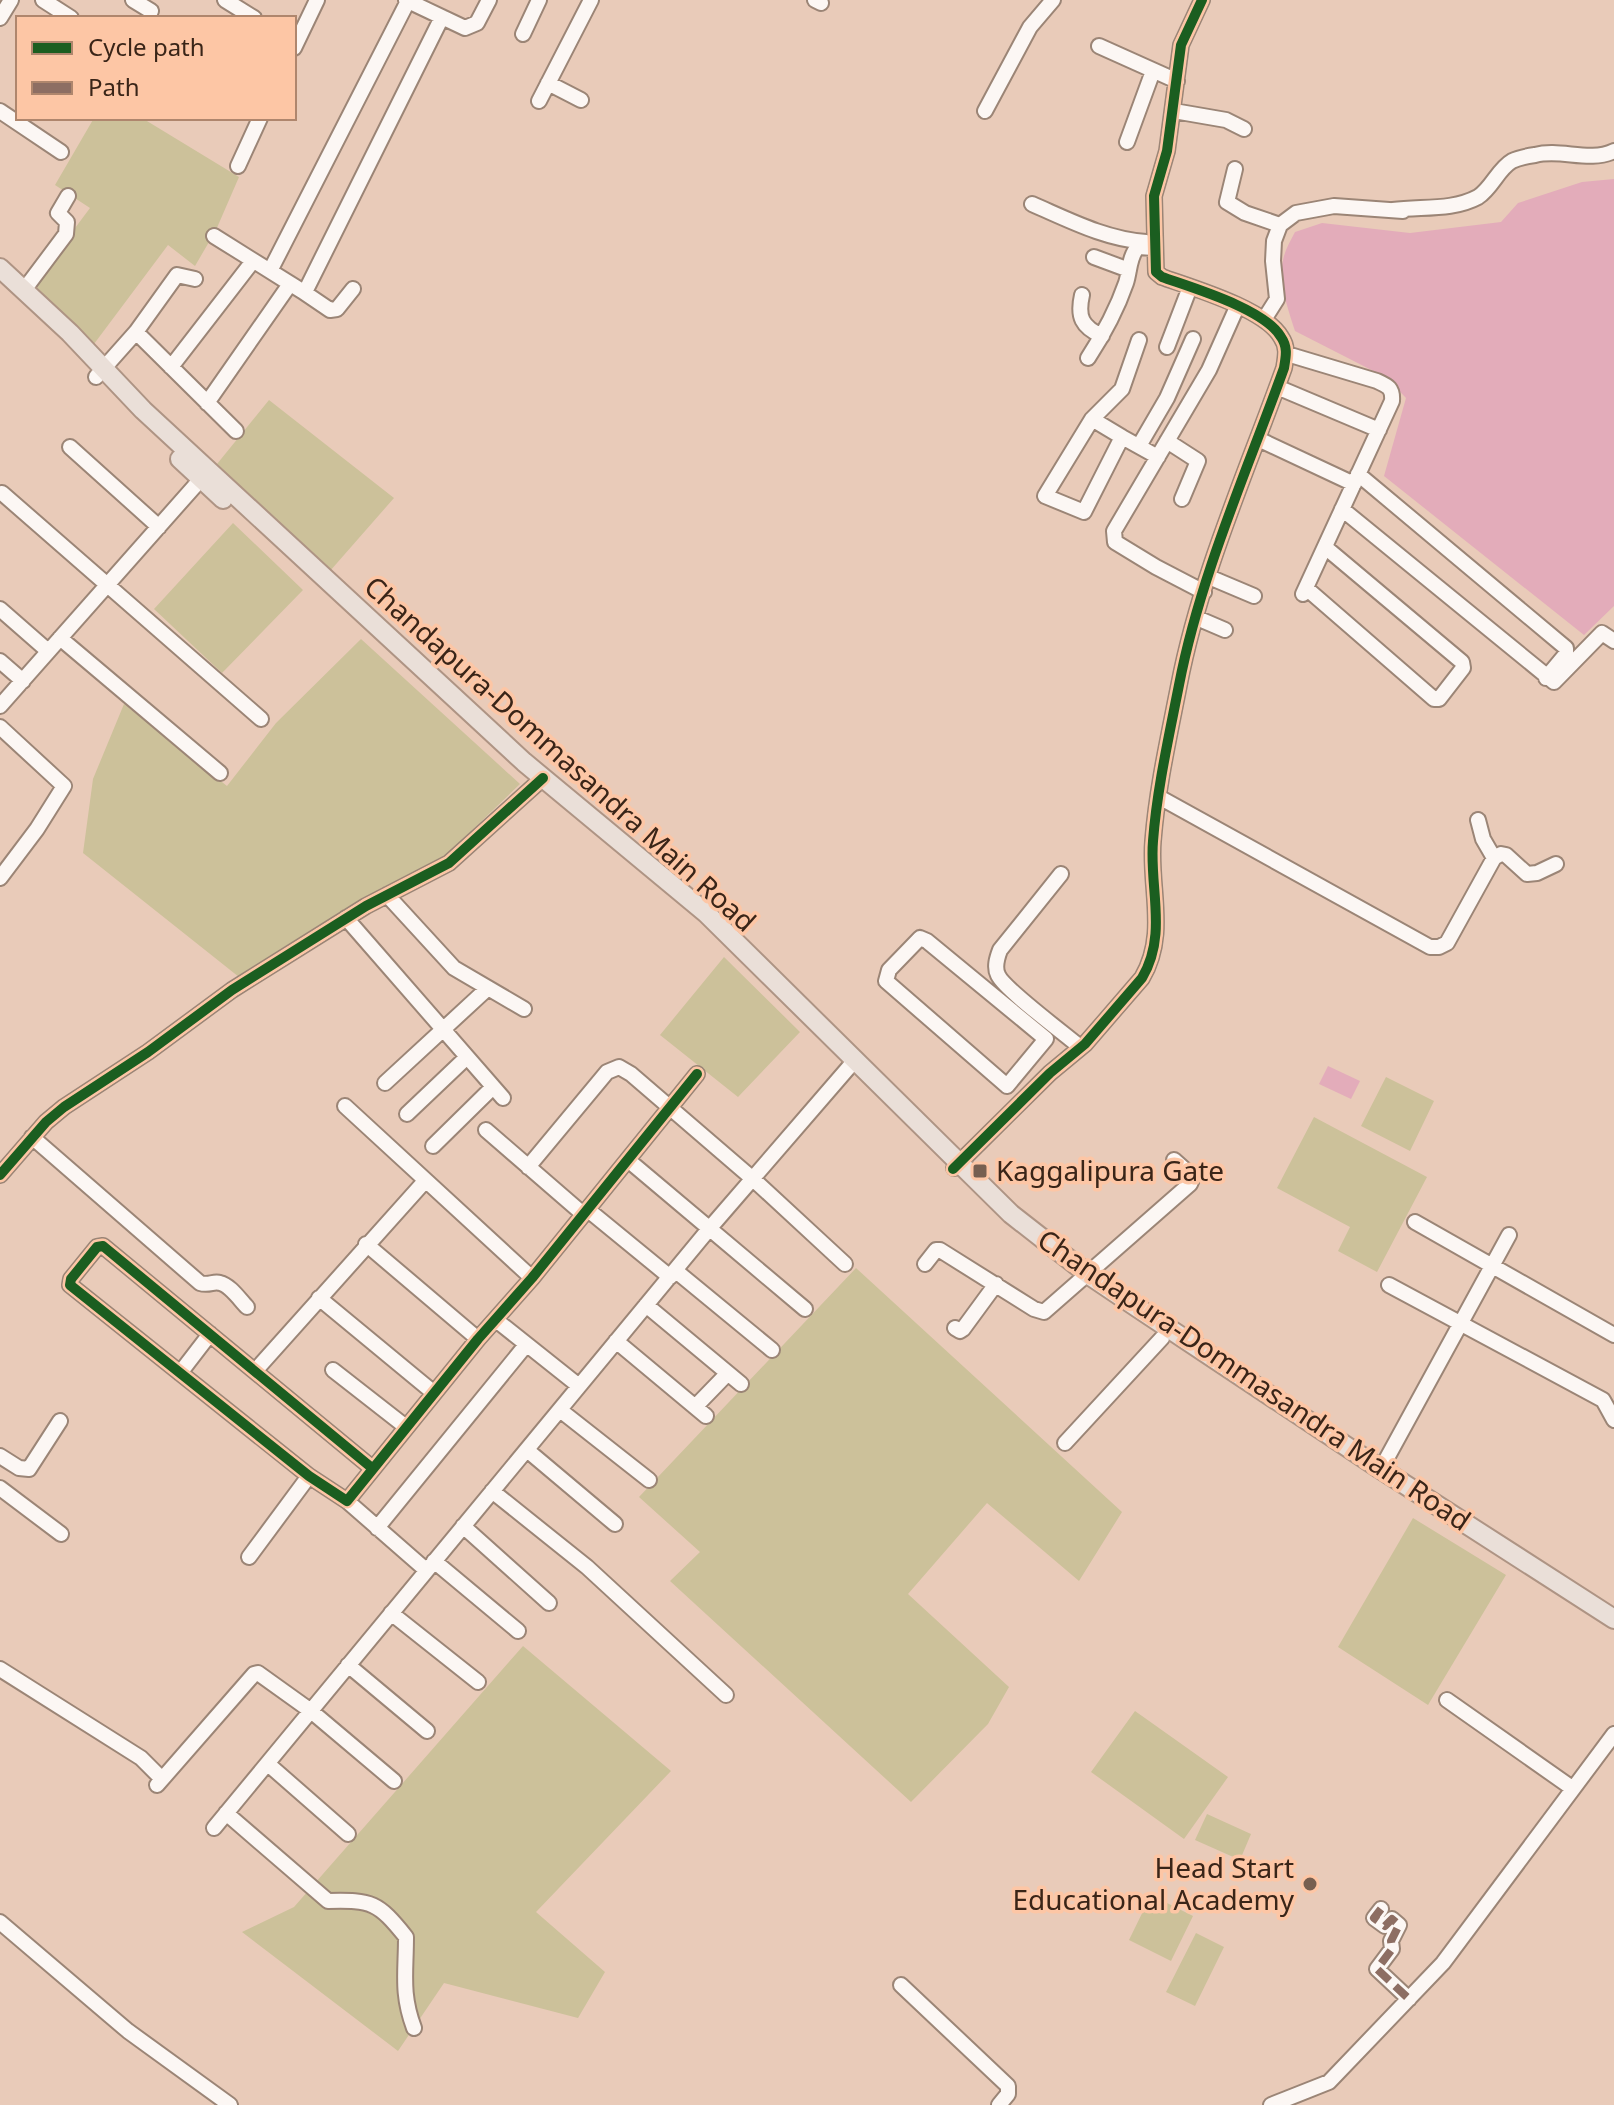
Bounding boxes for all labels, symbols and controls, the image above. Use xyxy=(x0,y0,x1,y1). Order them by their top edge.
legend xyxy=(16,16,296,120)
text: Cycle path xyxy=(88,30,205,63)
text: Path xyxy=(88,70,139,103)
street label: Chandapura-Dommasandra Main Road xyxy=(357,567,765,940)
place label: Kaggalipura Gate xyxy=(996,1151,1224,1189)
marker: Kaggalipura Gate xyxy=(971,1162,989,1180)
street label: Chandapura-Dommasandra Main Road xyxy=(1031,1220,1478,1539)
place label: Head Start Educational Academy xyxy=(1012,1848,1295,1918)
marker: Head Start Educational Academy xyxy=(1301,1875,1319,1893)

